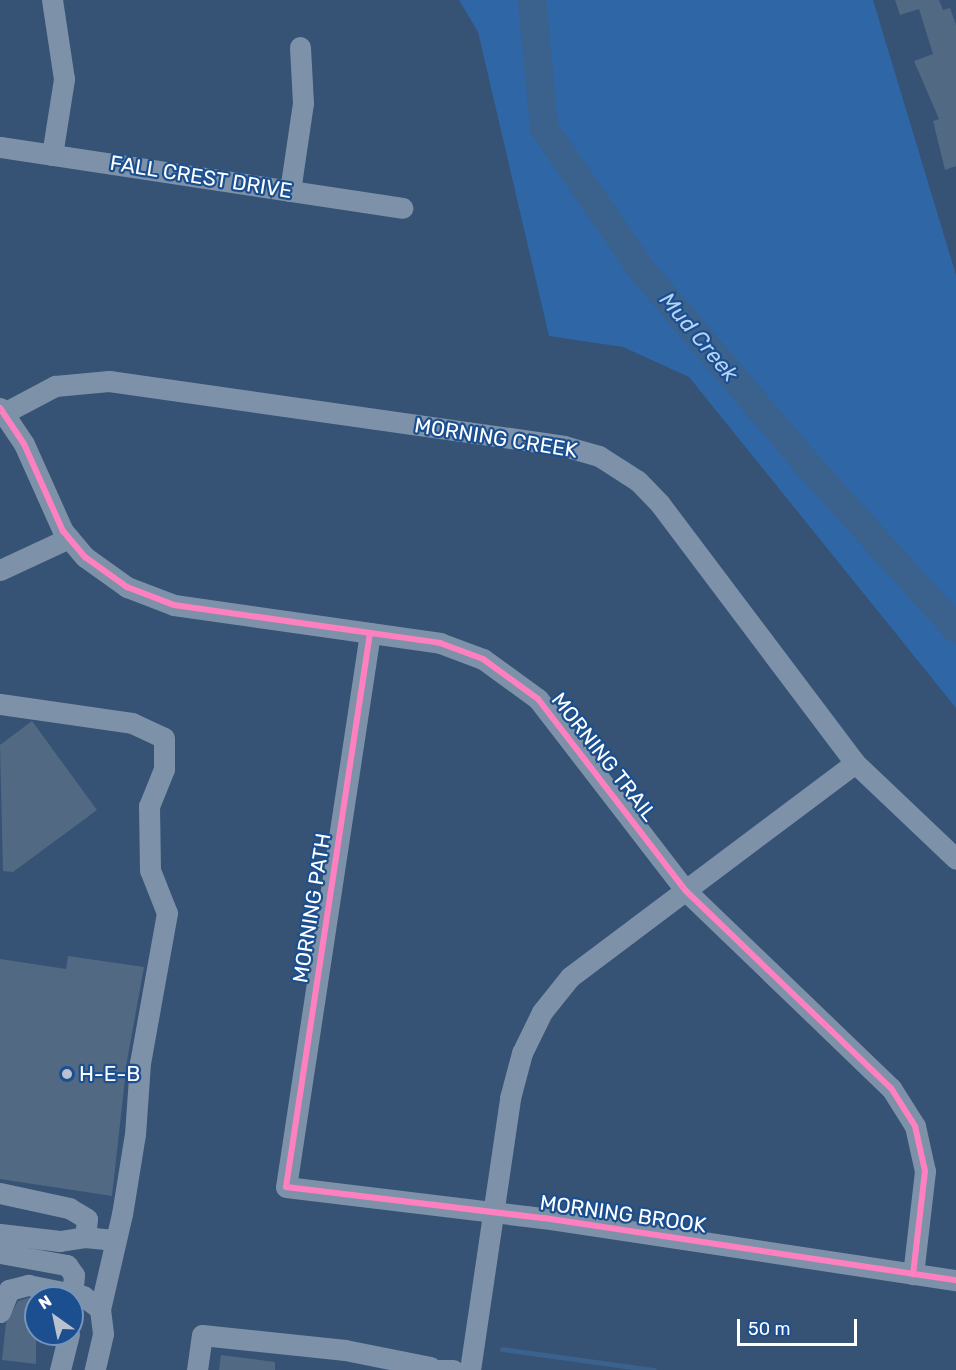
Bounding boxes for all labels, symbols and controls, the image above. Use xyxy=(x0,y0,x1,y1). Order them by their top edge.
street label: FALL CREST DRIVE xyxy=(108,150,294,204)
water label: Mud Creek xyxy=(654,287,744,387)
street label: MORNING CREEK xyxy=(413,413,579,463)
street label: MORNING TRAIL xyxy=(546,688,662,826)
street label: MORNING PATH xyxy=(288,831,336,985)
place label: H-E-B xyxy=(79,1061,140,1087)
marker: H-E-B xyxy=(60,1067,74,1081)
street label: MORNING BROOK xyxy=(538,1190,708,1238)
north arrow xyxy=(24,1286,84,1346)
text: N xyxy=(35,1291,55,1313)
scale bar xyxy=(740,1307,860,1345)
text: 50 m xyxy=(748,1318,791,1340)

